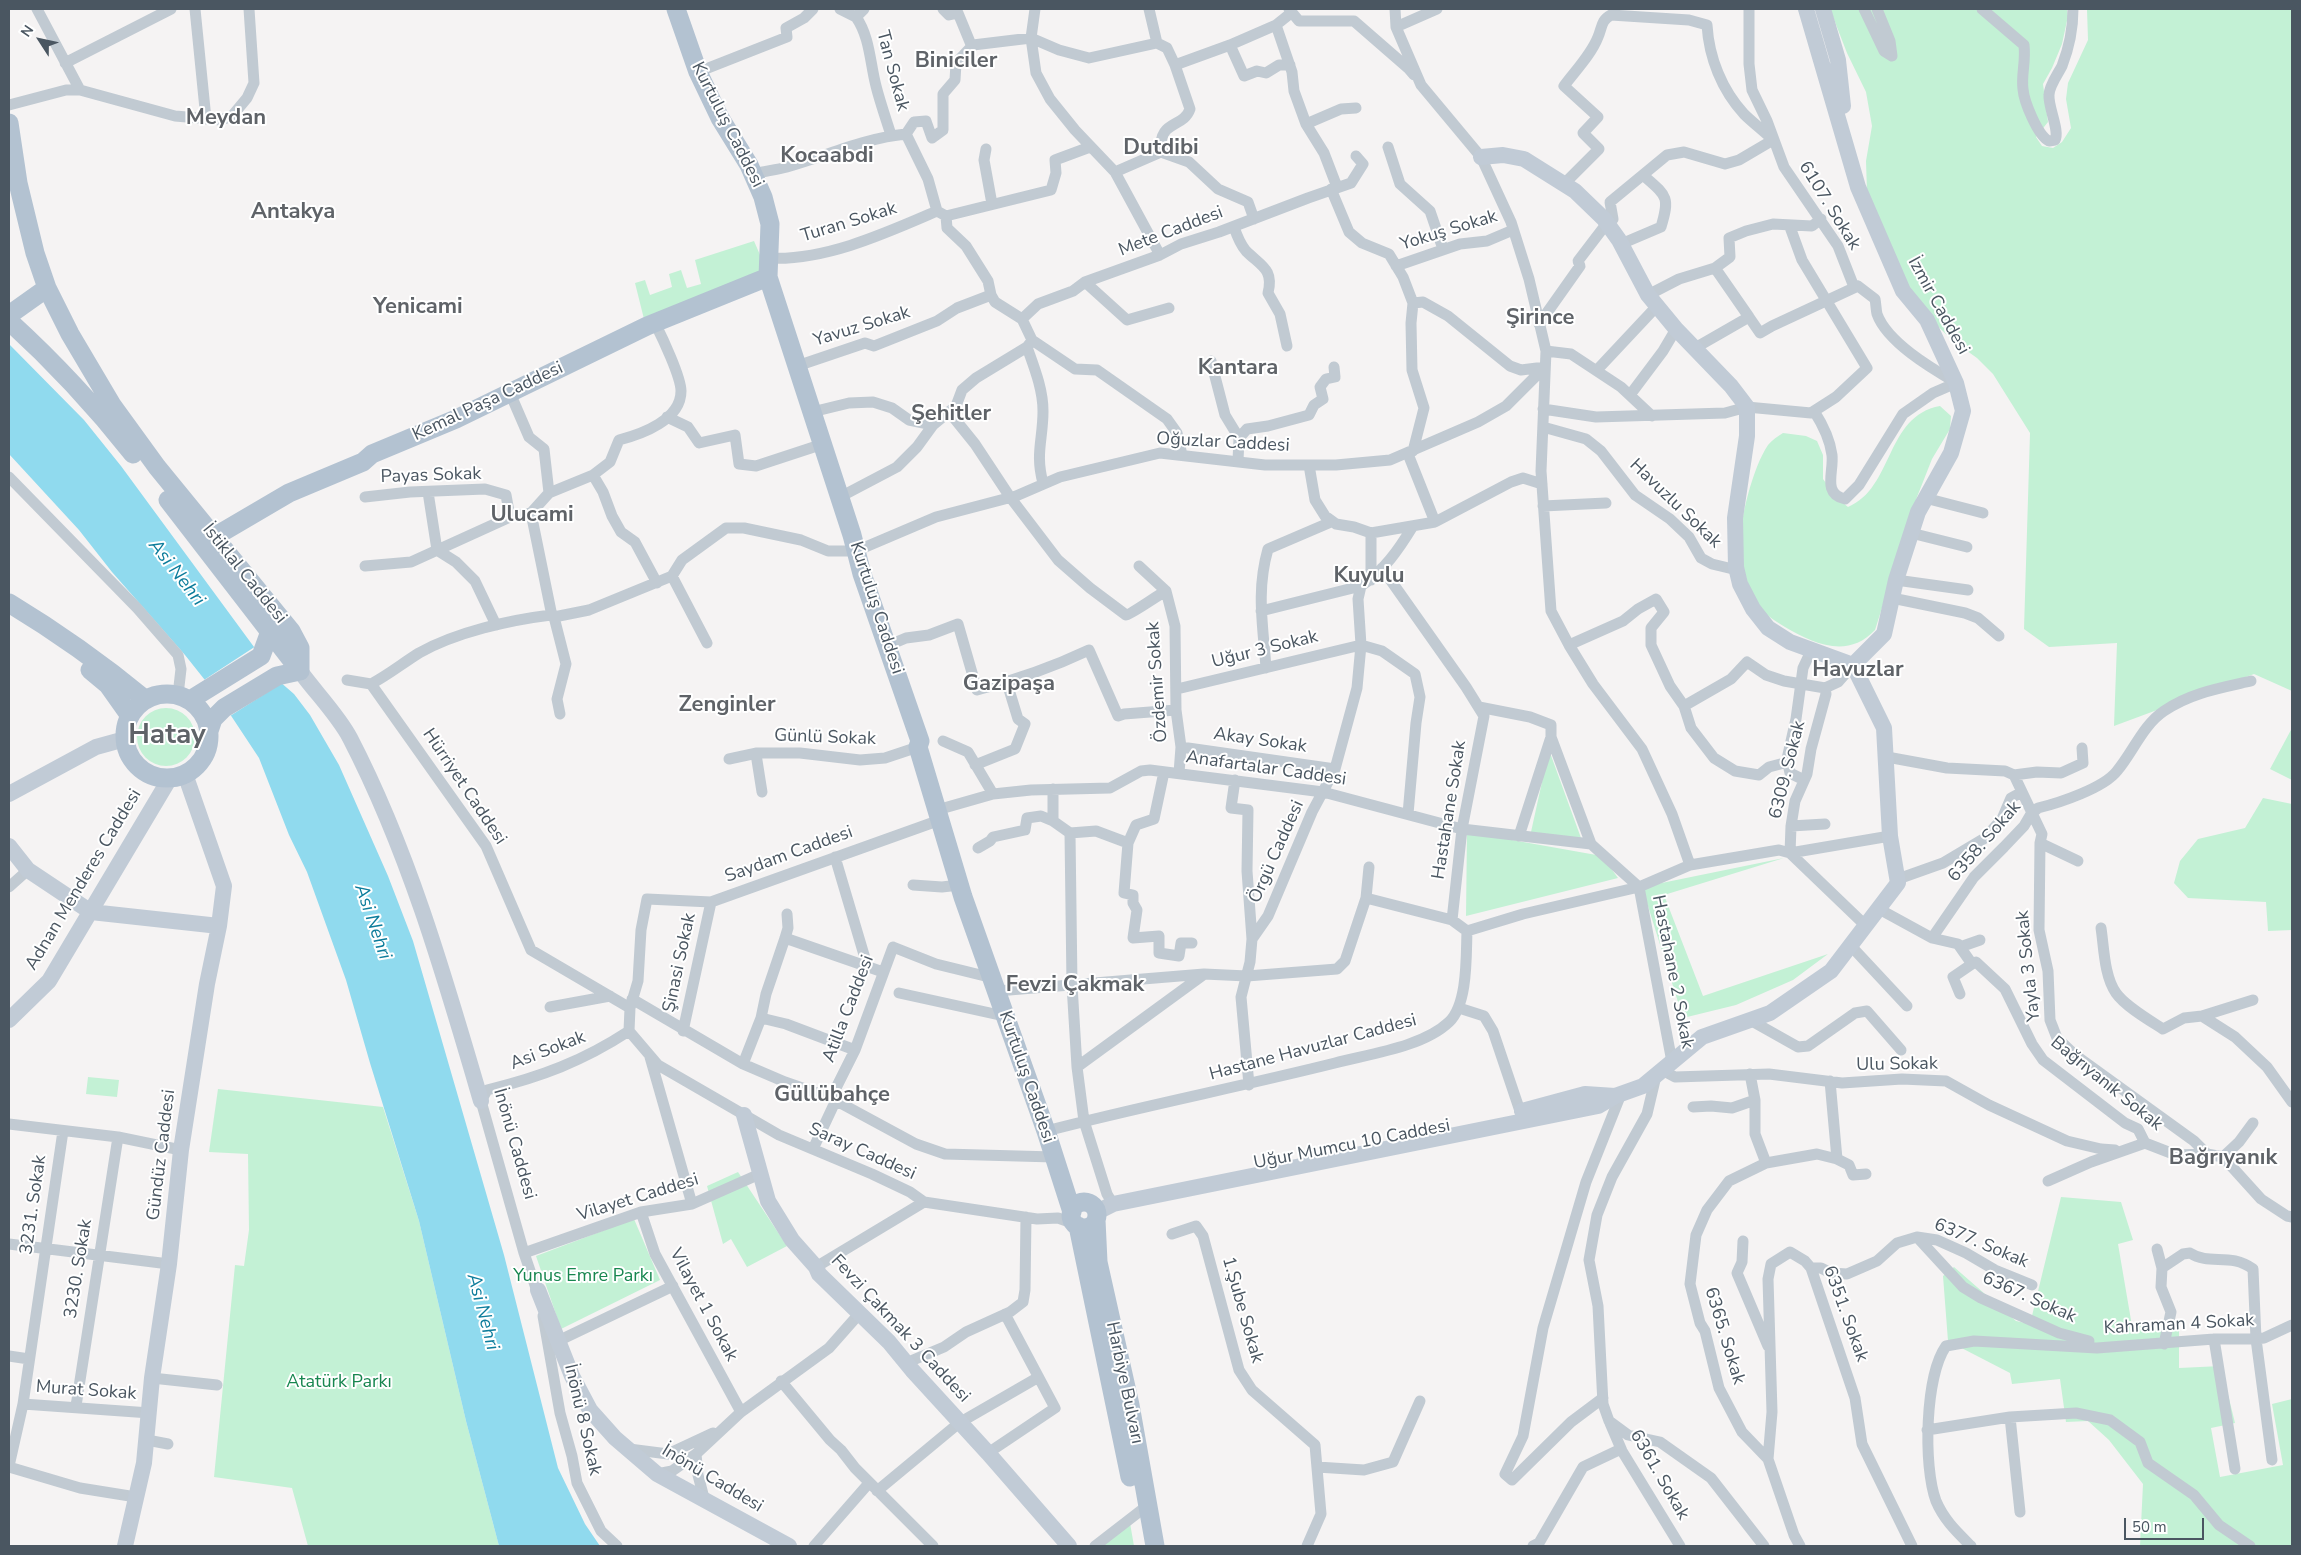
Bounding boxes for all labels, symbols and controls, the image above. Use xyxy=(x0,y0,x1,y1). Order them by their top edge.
north arrow xyxy=(15,15,65,65)
text: N xyxy=(17,21,38,41)
street label: Tan Sokak xyxy=(871,28,913,114)
district label: Biniciler xyxy=(915,49,997,75)
street label: Kurtuluş Caddesi xyxy=(686,59,768,191)
district label: Meydan xyxy=(186,106,266,132)
district label: Dutdibi xyxy=(1123,136,1199,162)
district label: Kocaabdi xyxy=(780,144,874,170)
street label: 6107. Sokak xyxy=(1793,158,1865,254)
street label: Turan Sokak xyxy=(799,198,899,248)
district label: Antakya xyxy=(251,200,335,226)
street label: Mete Caddesi xyxy=(1116,202,1226,262)
street label: Yokuş Sokak xyxy=(1398,206,1500,256)
street label: İzmir Caddesi xyxy=(1902,253,1974,359)
district label: Yenicami xyxy=(373,295,463,321)
street label: Yavuz Sokak xyxy=(811,302,913,352)
district label: Şirince xyxy=(1506,306,1574,332)
district label: Kantara xyxy=(1198,356,1278,382)
street label: Kemal Paşa Caddesi xyxy=(409,358,567,446)
district label: Şehitler xyxy=(911,402,991,428)
street label: Oğuzlar Caddesi xyxy=(1156,429,1290,457)
street label: Havuzlu Sokak xyxy=(1625,455,1725,553)
street label: Payas Sokak xyxy=(380,463,482,489)
district label: Ulucami xyxy=(490,503,574,529)
street label: İstiklal Caddesi xyxy=(197,520,291,628)
water label: Asi Nehri xyxy=(143,535,209,611)
street label: Kurtuluş Caddesi xyxy=(844,539,908,677)
district label: Kuyulu xyxy=(1333,564,1405,590)
street label: Özdemir Sokak xyxy=(1143,621,1173,743)
street label: Uğur 3 Sokak xyxy=(1210,626,1320,674)
district label: Havuzlar xyxy=(1812,658,1904,684)
district label: Gazipaşa xyxy=(963,672,1055,698)
district label: Zenginler xyxy=(679,693,775,719)
district label: Hatay xyxy=(128,719,206,753)
street label: 6309. Sokak xyxy=(1765,719,1811,821)
street label: Akay Sokak xyxy=(1212,724,1308,758)
street label: Hürriyet Caddesi xyxy=(417,725,511,849)
street label: Günlü Sokak xyxy=(774,725,876,751)
street label: Hastahane Sokak xyxy=(1428,739,1472,881)
street label: Anafartalar Caddesi xyxy=(1184,747,1348,791)
street label: Adnan Menderes Caddesi xyxy=(21,786,147,974)
street label: Örgü Caddesi xyxy=(1245,797,1309,907)
street label: 6358. Sokak xyxy=(1944,797,2026,887)
street label: Saydam Caddesi xyxy=(722,822,856,888)
water label: Asi Nehri xyxy=(348,881,396,963)
street label: Hastahane 2 Sokak xyxy=(1647,893,1697,1051)
street label: Yayla 3 Sokak xyxy=(2012,909,2046,1023)
street label: Şinasi Sokak xyxy=(659,911,701,1015)
street label: Atilla Caddesi xyxy=(819,952,879,1066)
district label: Fevzi Çakmak xyxy=(1006,973,1144,999)
street label: Kurtuluş Caddesi xyxy=(993,1008,1059,1146)
street label: Hastane Havuzlar Caddesi xyxy=(1207,1010,1419,1086)
street label: Asi Sokak xyxy=(507,1027,589,1075)
street label: Bağrıyanık Sokak xyxy=(2046,1032,2166,1136)
street label: Ulu Sokak xyxy=(1856,1053,1938,1077)
district label: Güllübahçe xyxy=(774,1083,890,1109)
street label: İnönü Caddesi xyxy=(488,1086,540,1202)
street label: Gündüz Caddesi xyxy=(143,1088,181,1222)
street label: Uğur Mumcu 10 Caddesi xyxy=(1252,1115,1452,1175)
street label: Saray Caddesi xyxy=(805,1119,919,1185)
district label: Bağrıyanık xyxy=(2169,1146,2277,1172)
street label: 3231. Sokak xyxy=(16,1154,52,1256)
street label: Vilayet Caddesi xyxy=(575,1169,701,1227)
street label: 6377. Sokak xyxy=(1931,1214,2031,1274)
street label: 3230. Sokak xyxy=(60,1218,98,1320)
street label: Vilayet 1 Sokak xyxy=(664,1245,742,1365)
street label: Fevzi Çakmak 3 Caddesi xyxy=(826,1251,974,1407)
street label: 1.Şube Sokak xyxy=(1217,1254,1267,1366)
street label: 6351. Sokak xyxy=(1818,1263,1872,1365)
park label: Yunus Emre Parkı xyxy=(513,1266,653,1288)
street label: 6367. Sokak xyxy=(1979,1268,2079,1328)
water label: Asi Nehri xyxy=(461,1271,503,1353)
street label: 6365. Sokak xyxy=(1699,1285,1749,1387)
street label: Kahraman 4 Sokak xyxy=(2103,1310,2255,1340)
street label: Harbiye Bulvarı xyxy=(1101,1320,1147,1446)
street label: İnönü 8 Sokak xyxy=(559,1362,605,1478)
park label: Atatürk Parkı xyxy=(286,1372,392,1394)
street label: Murat Sokak xyxy=(35,1377,137,1405)
street label: 6361. Sokak xyxy=(1625,1426,1693,1524)
street label: İnönü Caddesi xyxy=(657,1440,767,1518)
scale bar xyxy=(2126,1508,2206,1540)
text: 50 m xyxy=(2132,1517,2167,1537)

